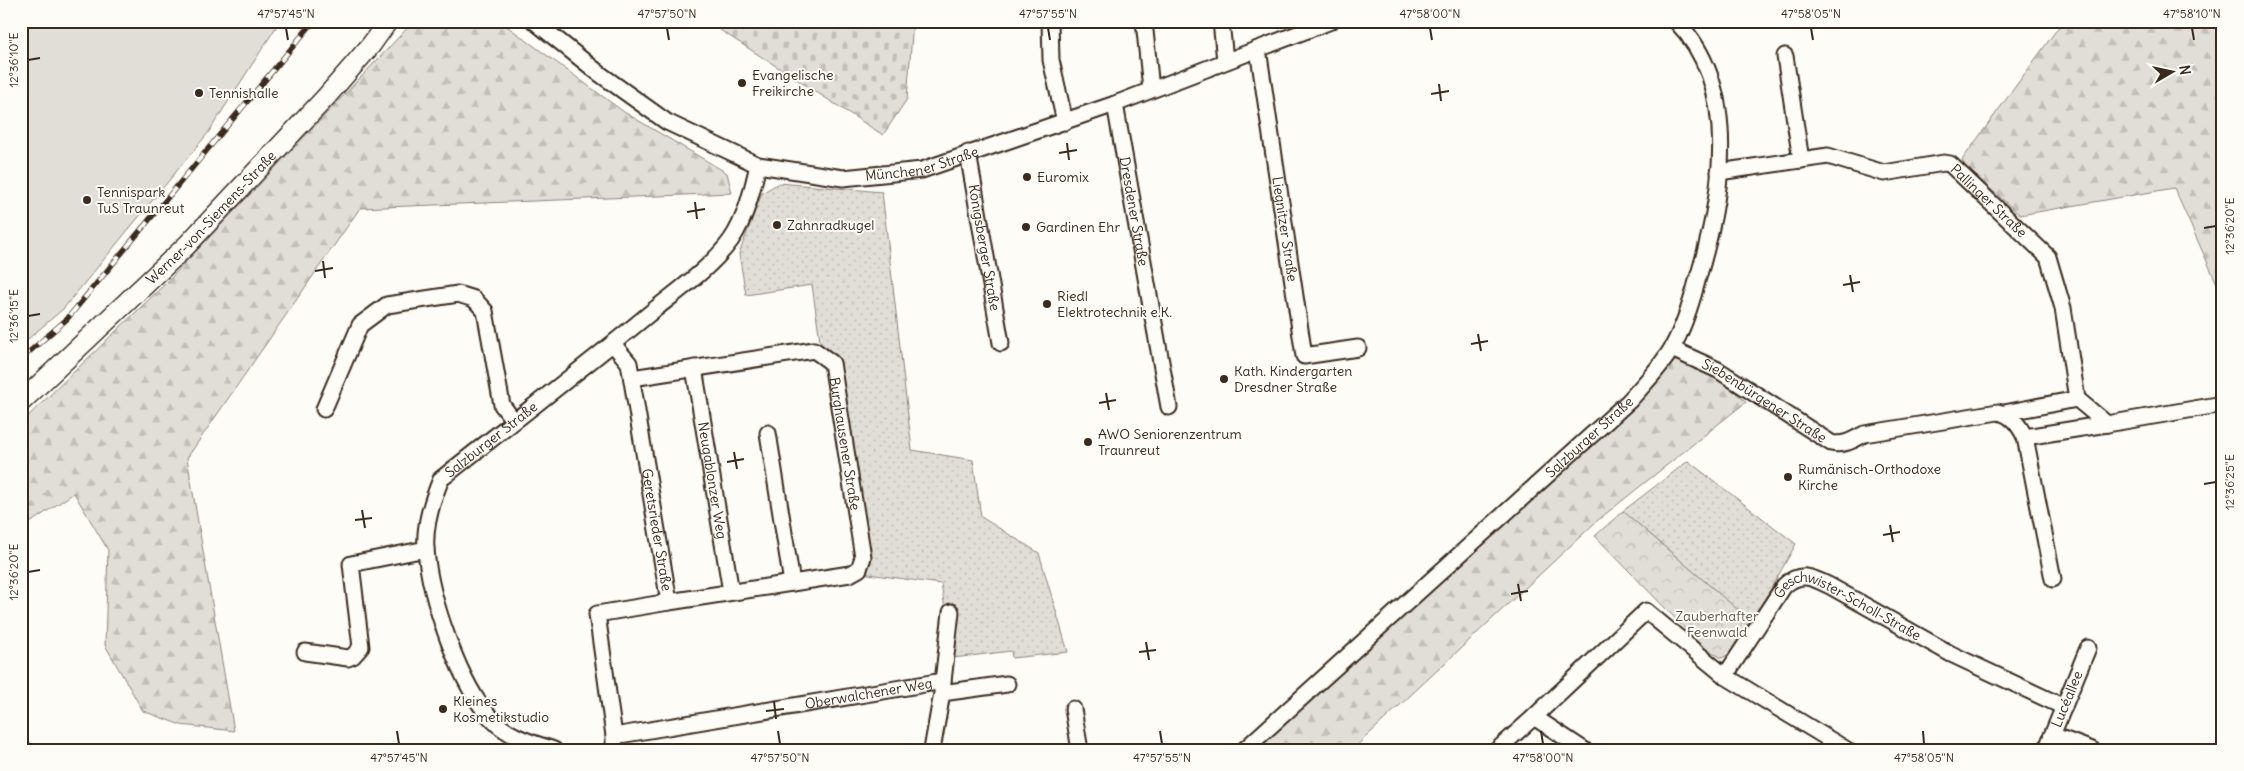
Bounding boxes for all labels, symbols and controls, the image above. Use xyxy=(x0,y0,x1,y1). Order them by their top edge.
text: 47°57'45"N xyxy=(257,6,315,21)
text: 47°57'50"N xyxy=(638,6,696,21)
text: 47°57'55"N xyxy=(1019,6,1077,21)
text: 47°58'00"N xyxy=(1400,6,1461,21)
text: 47°58'05"N xyxy=(1781,6,1841,21)
text: 47°58'10"N xyxy=(2163,6,2221,21)
text: 12°36'10"E xyxy=(6,32,21,88)
north arrow xyxy=(2146,48,2196,98)
text: N xyxy=(2175,64,2194,76)
place label: Evangelische Freikirche xyxy=(752,66,834,100)
marker: Evangelische Freikirche xyxy=(736,77,748,89)
place label: Tennishalle xyxy=(209,84,279,102)
marker: Tennishalle xyxy=(193,87,205,99)
street label: Münchener Straße xyxy=(864,142,981,185)
street label: Werner-von-Siemens-Straße xyxy=(142,147,280,288)
street label: Dresdener Straße xyxy=(1116,155,1153,267)
street label: Pallinger Straße xyxy=(1947,160,2031,241)
place label: Euromix xyxy=(1037,168,1089,186)
marker: Euromix xyxy=(1021,171,1033,183)
street label: Liegnitzer Straße xyxy=(1268,175,1302,283)
place label: Tennispark TuS Traunreut xyxy=(97,183,185,217)
street label: Königsberger Straße xyxy=(965,183,1004,312)
marker: Tennispark TuS Traunreut xyxy=(81,194,93,206)
text: 12°36'20"E xyxy=(2222,197,2237,255)
place label: Zahnradkugel xyxy=(787,216,874,234)
place label: Gardinen Ehr xyxy=(1036,218,1120,236)
marker: Zahnradkugel xyxy=(771,219,783,231)
marker: Gardinen Ehr xyxy=(1020,221,1032,233)
place label: Riedl Elektrotechnik e.K. xyxy=(1057,287,1172,321)
text: 12°36'15"E xyxy=(6,289,21,343)
marker: Riedl Elektrotechnik e.K. xyxy=(1041,298,1053,310)
street label: Siebenbürgener Straße xyxy=(1699,355,1830,447)
place label: Kath. Kindergarten Dresdner Straße xyxy=(1234,362,1352,396)
marker: Kath. Kindergarten Dresdner Straße xyxy=(1218,373,1230,385)
street label: Burghausener Straße xyxy=(825,376,864,511)
street label: Salzburger Straße xyxy=(1542,393,1637,481)
street label: Salzburger Straße xyxy=(441,398,541,481)
street label: Neugablonzer Weg xyxy=(694,421,731,540)
place label: AWO Seniorenzentrum Traunreut xyxy=(1098,425,1242,459)
marker: AWO Seniorenzentrum Traunreut xyxy=(1082,436,1094,448)
text: 12°36'25"E xyxy=(2222,454,2237,510)
place label: Rumänisch-Orthodoxe Kirche xyxy=(1798,460,1941,494)
street label: Geretsrieder Straße xyxy=(638,467,676,592)
marker: Rumänisch-Orthodoxe Kirche xyxy=(1782,471,1794,483)
text: 12°36'20"E xyxy=(6,543,21,601)
street label: Geschwister-Scholl-Straße xyxy=(1769,568,1924,644)
park label: Zauberhafter Feenwald xyxy=(1675,607,1759,641)
street label: Lucéallee xyxy=(2047,668,2087,730)
street label: Oberwalchener Weg xyxy=(803,674,934,713)
place label: Kleines Kosmetikstudio xyxy=(453,692,549,726)
marker: Kleines Kosmetikstudio xyxy=(437,703,449,715)
text: 47°57'45"N xyxy=(370,750,428,765)
text: 47°57'50"N xyxy=(751,750,809,765)
text: 47°57'55"N xyxy=(1133,750,1191,765)
text: 47°58'00"N xyxy=(1513,750,1574,765)
text: 47°58'05"N xyxy=(1894,750,1954,765)

